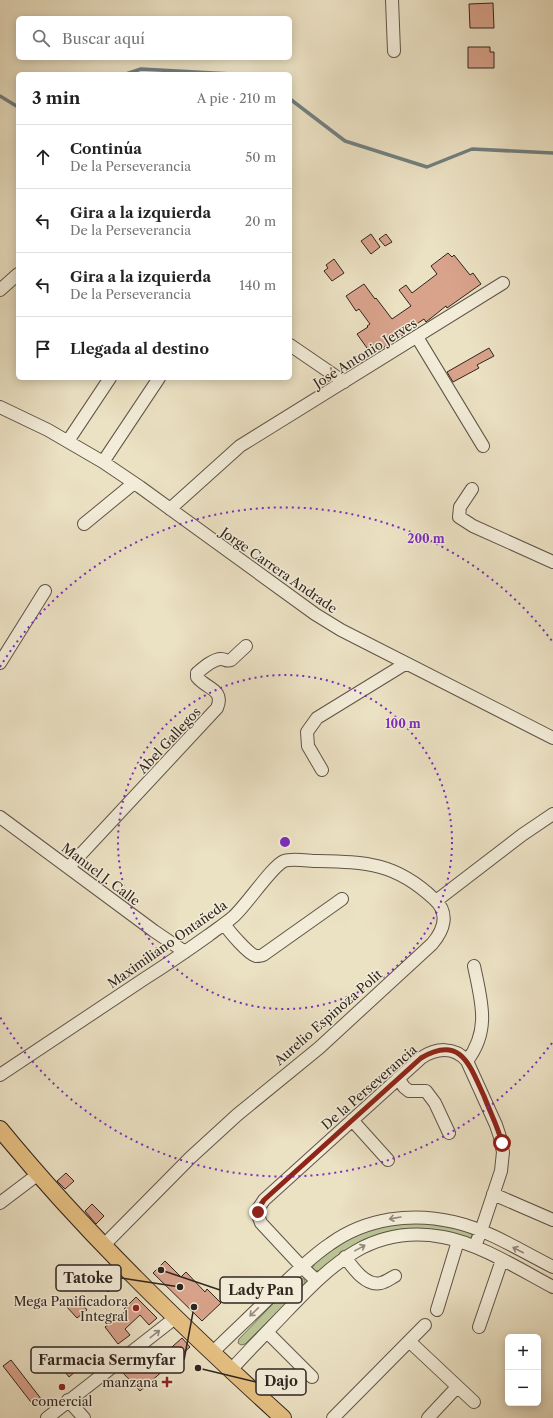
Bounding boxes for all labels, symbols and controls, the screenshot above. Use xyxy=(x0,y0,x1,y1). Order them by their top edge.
search box xyxy=(16,16,292,60)
icon: search xyxy=(30,27,52,49)
text: Buscar aquí xyxy=(62,29,145,48)
text: 3 min xyxy=(32,88,81,108)
text: A pie · 210 m xyxy=(197,90,276,106)
text: Continúa xyxy=(70,139,142,158)
icon: ahead xyxy=(32,146,54,168)
text: 50 m xyxy=(245,149,276,165)
text: De la Perseverancia xyxy=(70,158,191,174)
text: Gira a la izquierda xyxy=(70,203,211,222)
icon: left xyxy=(32,210,54,232)
text: 20 m xyxy=(245,213,276,229)
text: De la Perseverancia xyxy=(70,222,191,238)
text: Gira a la izquierda xyxy=(70,267,211,286)
icon: left xyxy=(32,274,54,296)
text: 140 m xyxy=(239,277,276,293)
text: De la Perseverancia xyxy=(70,286,191,302)
street label: José Antonio Jerves xyxy=(309,315,420,392)
icon: arrive xyxy=(32,338,54,360)
text: Llegada al destino xyxy=(70,339,209,358)
street label: Jorge Carrera Andrade xyxy=(216,523,340,616)
text: 200 m xyxy=(407,531,445,546)
street label: Abel Gallegos xyxy=(134,703,204,777)
text: 100 m xyxy=(385,716,421,731)
centre of rings xyxy=(278,835,292,849)
street label: Manuel J. Calle xyxy=(59,839,143,909)
street label: Maximiliano Ontañeda xyxy=(104,897,230,991)
street label: Aurelio Espinoza Polit xyxy=(270,966,385,1069)
street label: De la Perseverancia xyxy=(318,1041,420,1133)
route start xyxy=(493,1134,511,1152)
route end xyxy=(249,1203,267,1221)
one-way arrow xyxy=(389,1214,402,1222)
one-way arrow xyxy=(354,1244,366,1252)
one-way arrow xyxy=(512,1245,524,1253)
callout: Tatoke xyxy=(56,1265,121,1291)
text: Tatoke xyxy=(63,1269,113,1287)
callout: Lady Pan xyxy=(220,1277,302,1303)
text: Lady Pan xyxy=(228,1281,294,1299)
place label: Mega Panificadora Integral xyxy=(14,1293,128,1324)
marker: Mega Panificadora Integral xyxy=(131,1303,141,1313)
one-way arrow xyxy=(250,1307,260,1316)
one-way arrow xyxy=(149,1330,160,1338)
map controls xyxy=(505,1334,541,1406)
button: + xyxy=(505,1334,541,1370)
callout: Farmacia Sermyfar xyxy=(31,1347,184,1373)
text: Farmacia Sermyfar xyxy=(38,1351,176,1369)
callout: Dajo xyxy=(256,1369,306,1395)
button: − xyxy=(505,1370,541,1406)
text: Dajo xyxy=(264,1372,298,1390)
place label: manzana xyxy=(102,1374,158,1390)
marker: manzana xyxy=(161,1376,173,1388)
marker: comercial xyxy=(57,1382,67,1392)
place label: comercial xyxy=(32,1393,93,1409)

